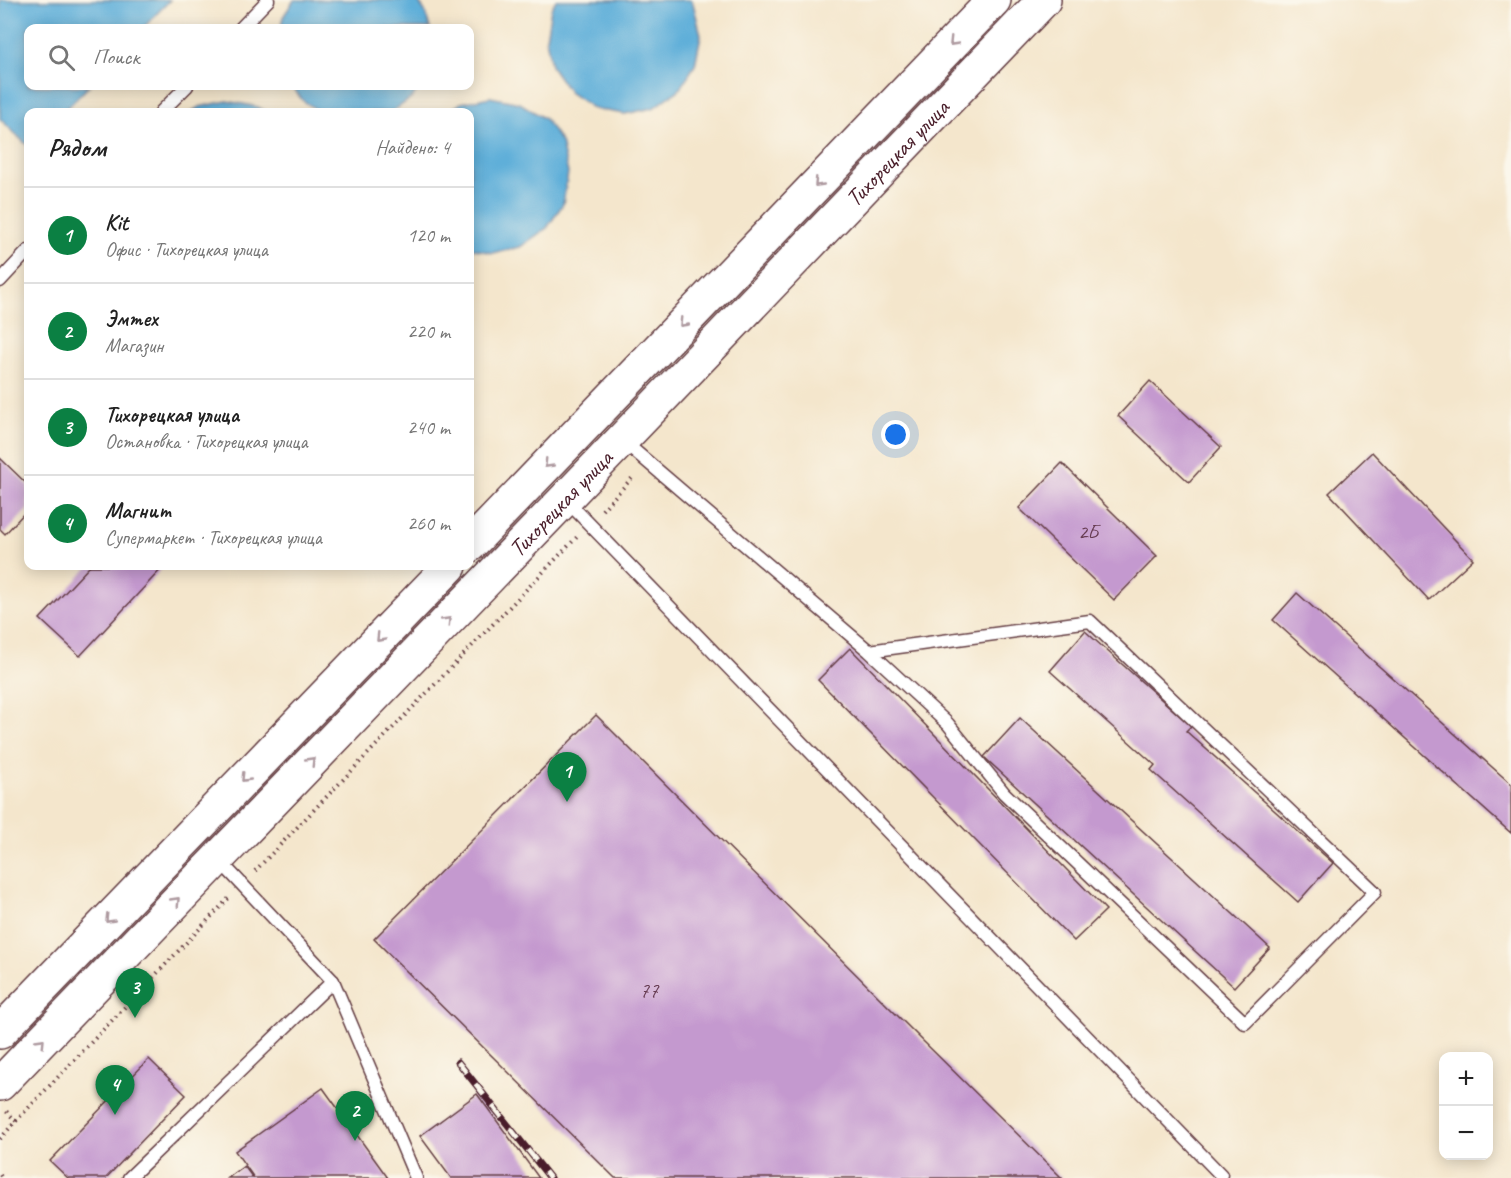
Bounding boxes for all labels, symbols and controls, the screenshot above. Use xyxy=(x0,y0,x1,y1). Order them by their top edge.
search box xyxy=(24,24,474,90)
one-way arrow xyxy=(950,35,961,46)
icon: search xyxy=(45,41,78,74)
text: Поиск xyxy=(93,43,139,71)
street label: Тихорецкая улица xyxy=(839,92,956,213)
text: Рядом xyxy=(48,131,106,164)
text: Найдено: 4 xyxy=(375,135,450,160)
one-way arrow xyxy=(815,175,826,186)
text: Kit xyxy=(105,209,128,237)
text: 1 xyxy=(63,223,72,248)
text: 120 m xyxy=(407,223,450,248)
text: Офис · Тихорецкая улица xyxy=(105,237,268,262)
text: Эмтех xyxy=(105,305,158,333)
one-way arrow xyxy=(679,317,690,327)
text: 2 xyxy=(63,319,72,344)
text: 220 m xyxy=(407,319,450,344)
text: Магазин xyxy=(105,333,163,358)
text: Тихорецкая улица xyxy=(105,401,239,429)
text: 3 xyxy=(63,415,72,440)
text: 240 m xyxy=(407,415,450,440)
your location xyxy=(881,420,910,449)
text: Остановка · Тихорецкая улица xyxy=(105,429,307,454)
street label: Тихорецкая улица xyxy=(502,443,620,563)
one-way arrow xyxy=(544,456,555,467)
text: Магнит xyxy=(105,497,171,525)
text: 4 xyxy=(63,511,72,536)
text: 260 m xyxy=(407,511,450,536)
house number: 2Б xyxy=(1078,519,1101,545)
text: Супермаркет · Тихорецкая улица xyxy=(105,525,322,550)
one-way arrow xyxy=(440,617,451,627)
one-way arrow xyxy=(376,631,387,641)
pin: 1 xyxy=(548,752,586,802)
one-way arrow xyxy=(304,757,315,768)
one-way arrow xyxy=(241,771,252,782)
one-way arrow xyxy=(169,898,180,908)
one-way arrow xyxy=(106,911,117,922)
pin: 3 xyxy=(116,968,154,1018)
house number: 77 xyxy=(640,977,660,1003)
one-way arrow xyxy=(33,1038,44,1049)
map controls xyxy=(1439,1052,1493,1160)
button: + xyxy=(1439,1052,1493,1106)
pin: 4 xyxy=(96,1066,134,1115)
pin: 2 xyxy=(336,1092,374,1141)
button: − xyxy=(1439,1106,1493,1160)

